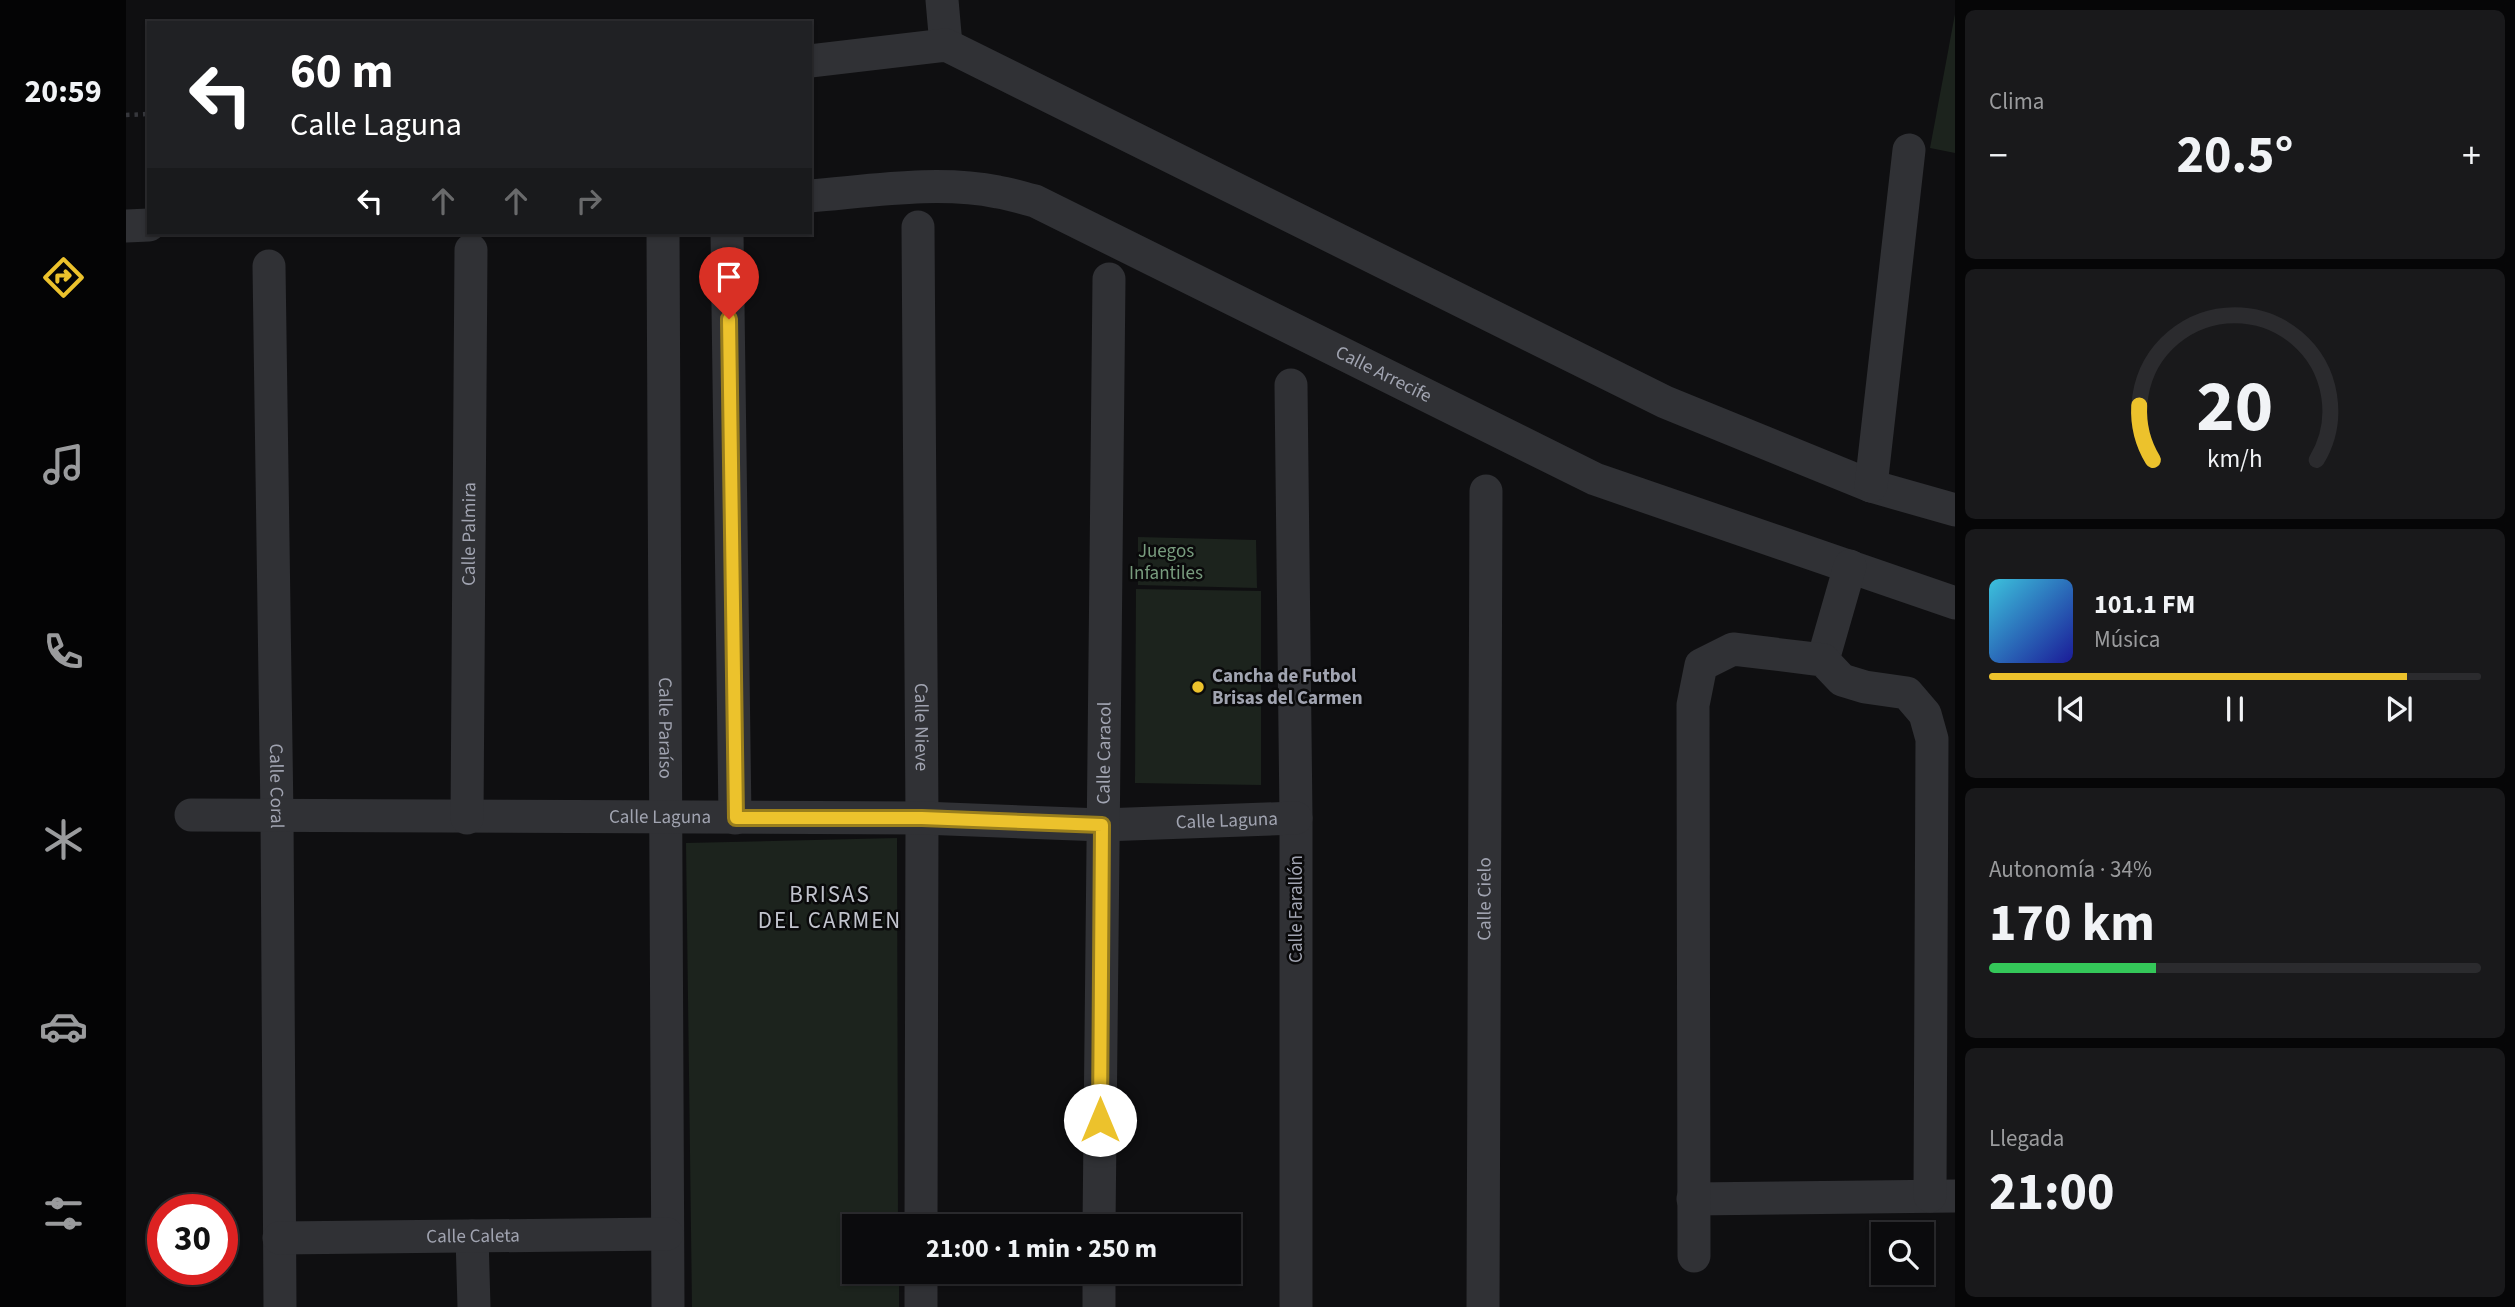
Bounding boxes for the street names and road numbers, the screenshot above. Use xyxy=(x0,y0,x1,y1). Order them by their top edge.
street label: Calle Arrecife xyxy=(1331,339,1436,409)
street label: Calle Palmira xyxy=(455,482,483,586)
street label: Calle Paraíso xyxy=(652,677,679,779)
street label: Calle Nieve xyxy=(908,683,935,771)
street label: Calle Caracol xyxy=(1090,701,1118,805)
street label: Calle Coral xyxy=(262,743,291,829)
street label: Calle Laguna xyxy=(609,803,711,831)
street label: Calle Laguna xyxy=(1175,805,1278,836)
street label: Calle Farallón xyxy=(1283,855,1310,963)
street label: Calle Cielo xyxy=(1471,857,1498,941)
street label: Calle Caleta xyxy=(426,1222,520,1250)

